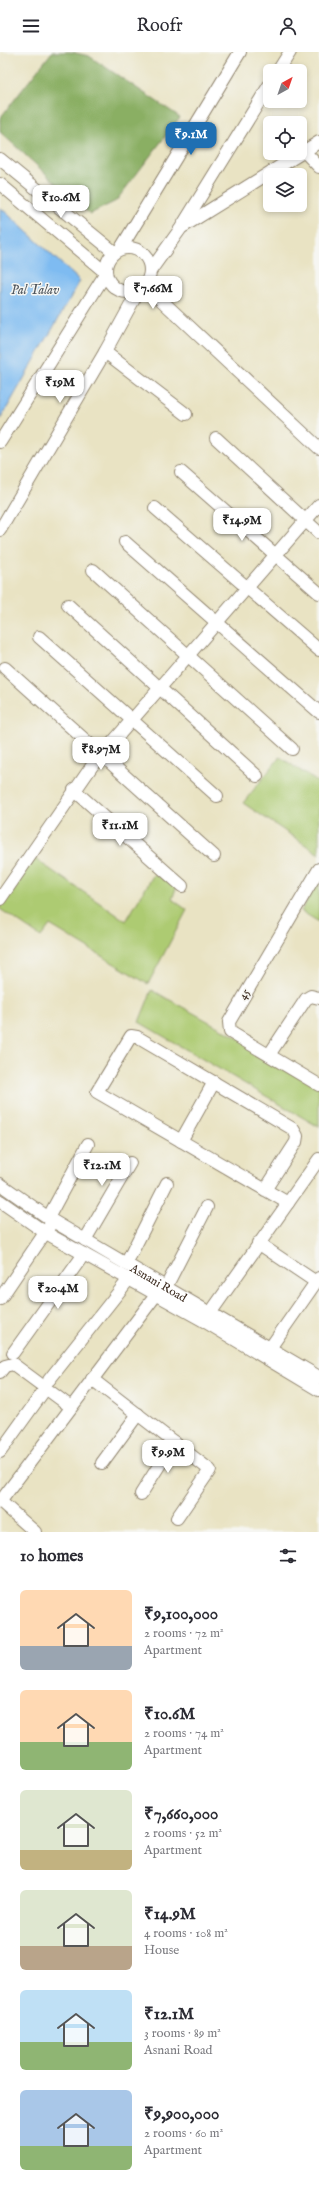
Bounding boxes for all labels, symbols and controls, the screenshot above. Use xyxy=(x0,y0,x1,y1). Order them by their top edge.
icon: menu xyxy=(20,15,42,37)
text: Roofr xyxy=(136,15,183,38)
icon: person xyxy=(277,15,299,37)
north arrow xyxy=(263,64,307,108)
map controls xyxy=(263,64,307,212)
button: locate xyxy=(263,116,307,160)
pin: ₹9.1M xyxy=(163,122,219,156)
text: ₹9.1M xyxy=(175,126,207,143)
button: layers xyxy=(263,168,307,212)
pin: ₹10.6M xyxy=(28,185,94,219)
text: ₹10.6M xyxy=(41,189,81,206)
pin: ₹7.66M xyxy=(120,276,186,310)
text: ₹7.66M xyxy=(133,280,173,297)
water label: Pal Talav xyxy=(11,282,60,299)
pin: ₹19M xyxy=(36,370,84,404)
text: ₹19M xyxy=(45,374,75,391)
pin: ₹14.9M xyxy=(209,508,275,542)
text: ₹14.9M xyxy=(222,512,262,529)
pin: ₹8.97M xyxy=(68,737,134,771)
text: ₹8.97M xyxy=(81,741,121,758)
pin: ₹11.1M xyxy=(87,813,153,847)
text: ₹11.1M xyxy=(102,817,138,834)
street label: 45 xyxy=(235,985,254,1002)
pin: ₹12.1M xyxy=(69,1153,135,1187)
text: ₹12.1M xyxy=(83,1157,121,1174)
street label: Asnani Road xyxy=(126,1260,190,1306)
pin: ₹20.4M xyxy=(25,1276,91,1310)
text: ₹20.4M xyxy=(37,1280,79,1297)
pin: ₹9.9M xyxy=(140,1440,196,1474)
text: ₹9.9M xyxy=(151,1444,185,1461)
icon: filters xyxy=(277,1545,299,1567)
text: 10 homes xyxy=(20,1546,83,1567)
text: ₹9,100,000 xyxy=(144,1604,218,1625)
icon: home xyxy=(52,1606,100,1654)
text: 2 rooms · 72 m² xyxy=(144,1625,224,1642)
text: Apartment xyxy=(144,1642,202,1659)
text: ₹10.6M xyxy=(144,1704,195,1725)
icon: home xyxy=(52,1706,100,1754)
text: 2 rooms · 74 m² xyxy=(144,1725,224,1742)
text: Apartment xyxy=(144,1742,202,1759)
text: ₹7,660,000 xyxy=(144,1804,218,1825)
icon: home xyxy=(52,1806,100,1854)
text: 2 rooms · 52 m² xyxy=(144,1825,222,1842)
text: Apartment xyxy=(144,1842,202,1859)
text: ₹14.9M xyxy=(144,1904,196,1925)
icon: home xyxy=(52,1906,100,1954)
text: 4 rooms · 108 m² xyxy=(144,1925,228,1942)
text: House xyxy=(144,1942,179,1959)
text: ₹12.1M xyxy=(144,2004,194,2025)
icon: home xyxy=(52,2006,100,2054)
text: 3 rooms · 89 m² xyxy=(144,2025,221,2042)
text: Asnani Road xyxy=(144,2042,213,2059)
text: ₹9,900,000 xyxy=(144,2104,219,2125)
icon: home xyxy=(52,2106,100,2154)
text: 2 rooms · 60 m² xyxy=(144,2125,223,2142)
text: Apartment xyxy=(144,2142,202,2159)

